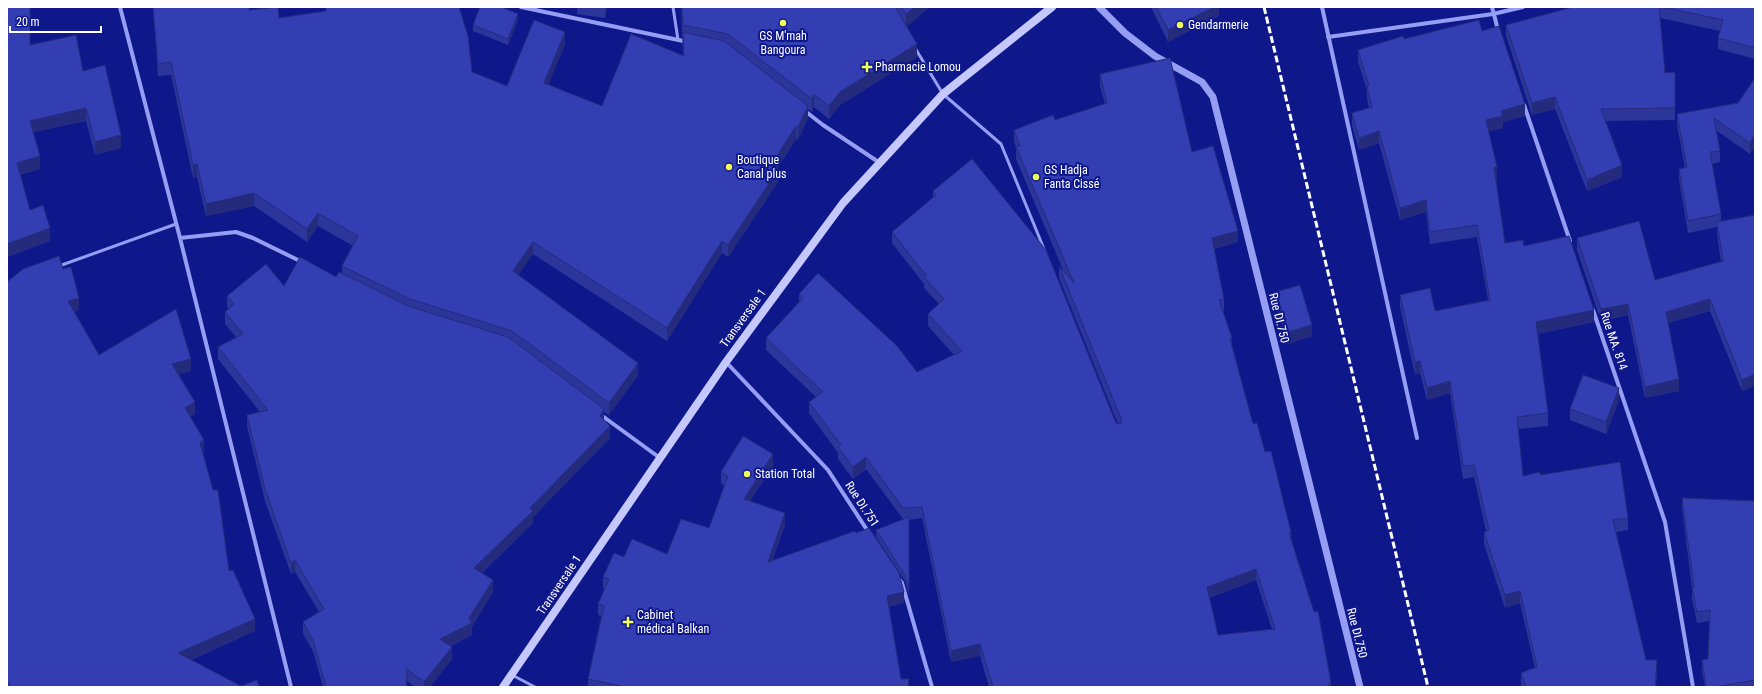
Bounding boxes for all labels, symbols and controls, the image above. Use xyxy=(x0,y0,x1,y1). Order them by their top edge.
scale bar xyxy=(10,8,101,34)
text: 20 m xyxy=(16,15,40,29)
marker: GS M'mah Bangoura xyxy=(778,18,788,28)
place label: Gendarmerie xyxy=(1188,18,1249,32)
marker: Gendarmerie xyxy=(1175,20,1185,30)
place label: GS M'mah Bangoura xyxy=(759,29,807,57)
place label: Pharmacie Lomou xyxy=(875,60,961,74)
marker: Pharmacie Lomou xyxy=(862,62,872,72)
place label: Boutique Canal plus xyxy=(737,153,787,181)
marker: Boutique Canal plus xyxy=(724,162,734,172)
place label: GS Hadja Fanta Cissé xyxy=(1044,163,1100,191)
marker: GS Hadja Fanta Cissé xyxy=(1031,172,1041,182)
street label: Transversale 1 xyxy=(717,286,769,350)
street label: Rue DI.750 xyxy=(1266,291,1292,345)
street label: Rue MA. 814 xyxy=(1598,310,1630,372)
place label: Station Total xyxy=(755,467,815,481)
marker: Station Total xyxy=(742,469,752,479)
street label: Rue DI.751 xyxy=(842,479,882,529)
street label: Transversale 1 xyxy=(534,553,584,617)
street label: Rue DI.750 xyxy=(1344,606,1370,660)
place label: Cabinet médical Balkan xyxy=(637,608,709,636)
marker: Cabinet médical Balkan xyxy=(622,616,634,628)

